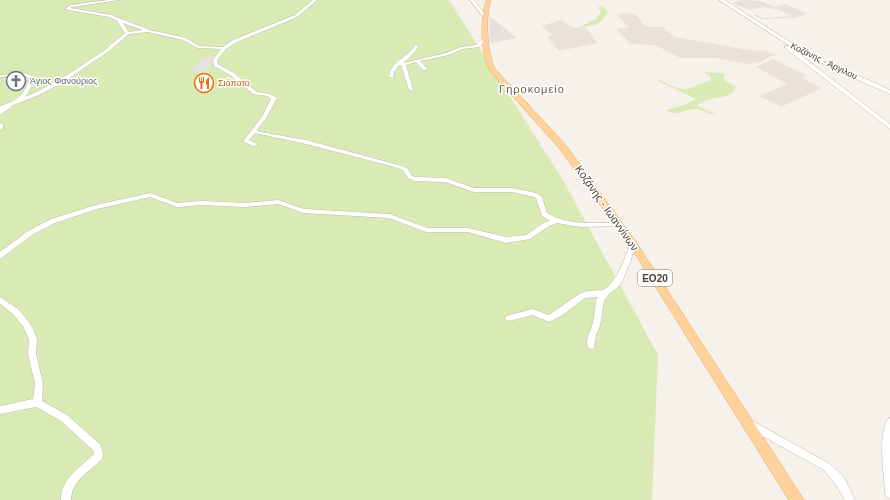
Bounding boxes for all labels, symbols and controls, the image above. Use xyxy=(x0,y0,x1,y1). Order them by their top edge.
street label: Κοζάνης - Άργιλου xyxy=(789,41,859,81)
church icon: Άγιος Φανούριος xyxy=(5,70,27,92)
restaurant icon: Σιόποτο xyxy=(193,72,215,94)
place label: Άγιος Φανούριος xyxy=(30,76,98,86)
place label: Σιόποτο xyxy=(218,78,250,88)
district label: Γηροκομείο xyxy=(499,83,565,95)
street label: Κοζάνης - Ιωαννίνων xyxy=(573,163,641,253)
road number: ΕΟ20 xyxy=(638,270,672,286)

